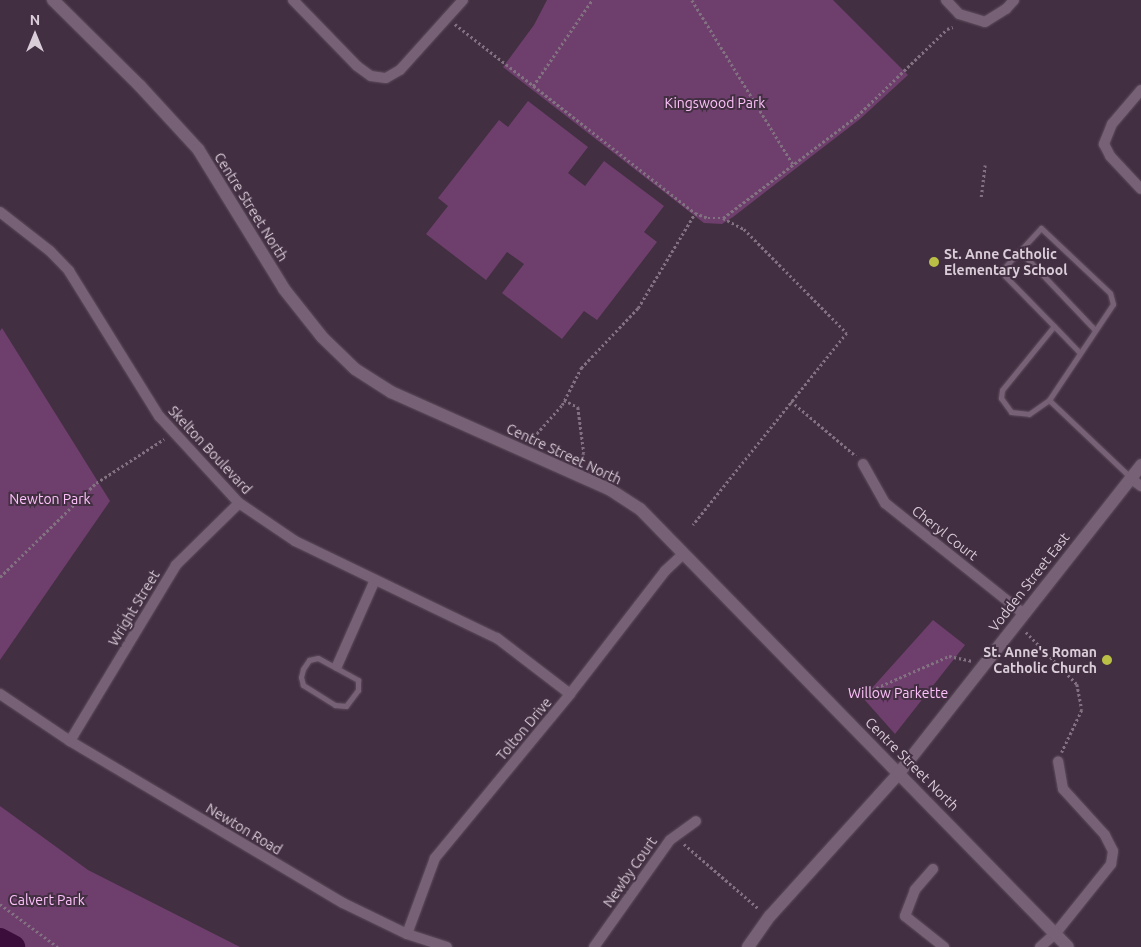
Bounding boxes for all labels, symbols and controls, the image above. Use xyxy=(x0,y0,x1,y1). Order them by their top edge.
north arrow xyxy=(10,10,60,60)
text: N xyxy=(30,12,40,28)
park label: Kingswood Park xyxy=(665,95,765,111)
street label: Centre Street North xyxy=(211,149,291,265)
place label: St. Anne Catholic Elementary School xyxy=(944,246,1067,278)
marker: St. Anne Catholic Elementary School xyxy=(928,256,940,268)
street label: Skelton Boulevard xyxy=(165,402,255,498)
street label: Centre Street North xyxy=(504,420,624,488)
park label: Newton Park xyxy=(9,491,91,507)
street label: Cheryl Court xyxy=(909,502,981,564)
street label: Vodden Street East xyxy=(985,529,1073,635)
street label: Wright Street xyxy=(105,567,163,649)
place label: St. Anne's Roman Catholic Church xyxy=(983,644,1097,676)
marker: St. Anne's Roman Catholic Church xyxy=(1101,654,1113,666)
park label: Willow Parkette xyxy=(848,685,948,701)
street label: Tolton Drive xyxy=(493,694,555,764)
street label: Centre Street North xyxy=(862,714,962,814)
street label: Newton Road xyxy=(203,800,285,858)
street label: Newby Court xyxy=(600,833,660,911)
park label: Calvert Park xyxy=(9,892,85,908)

